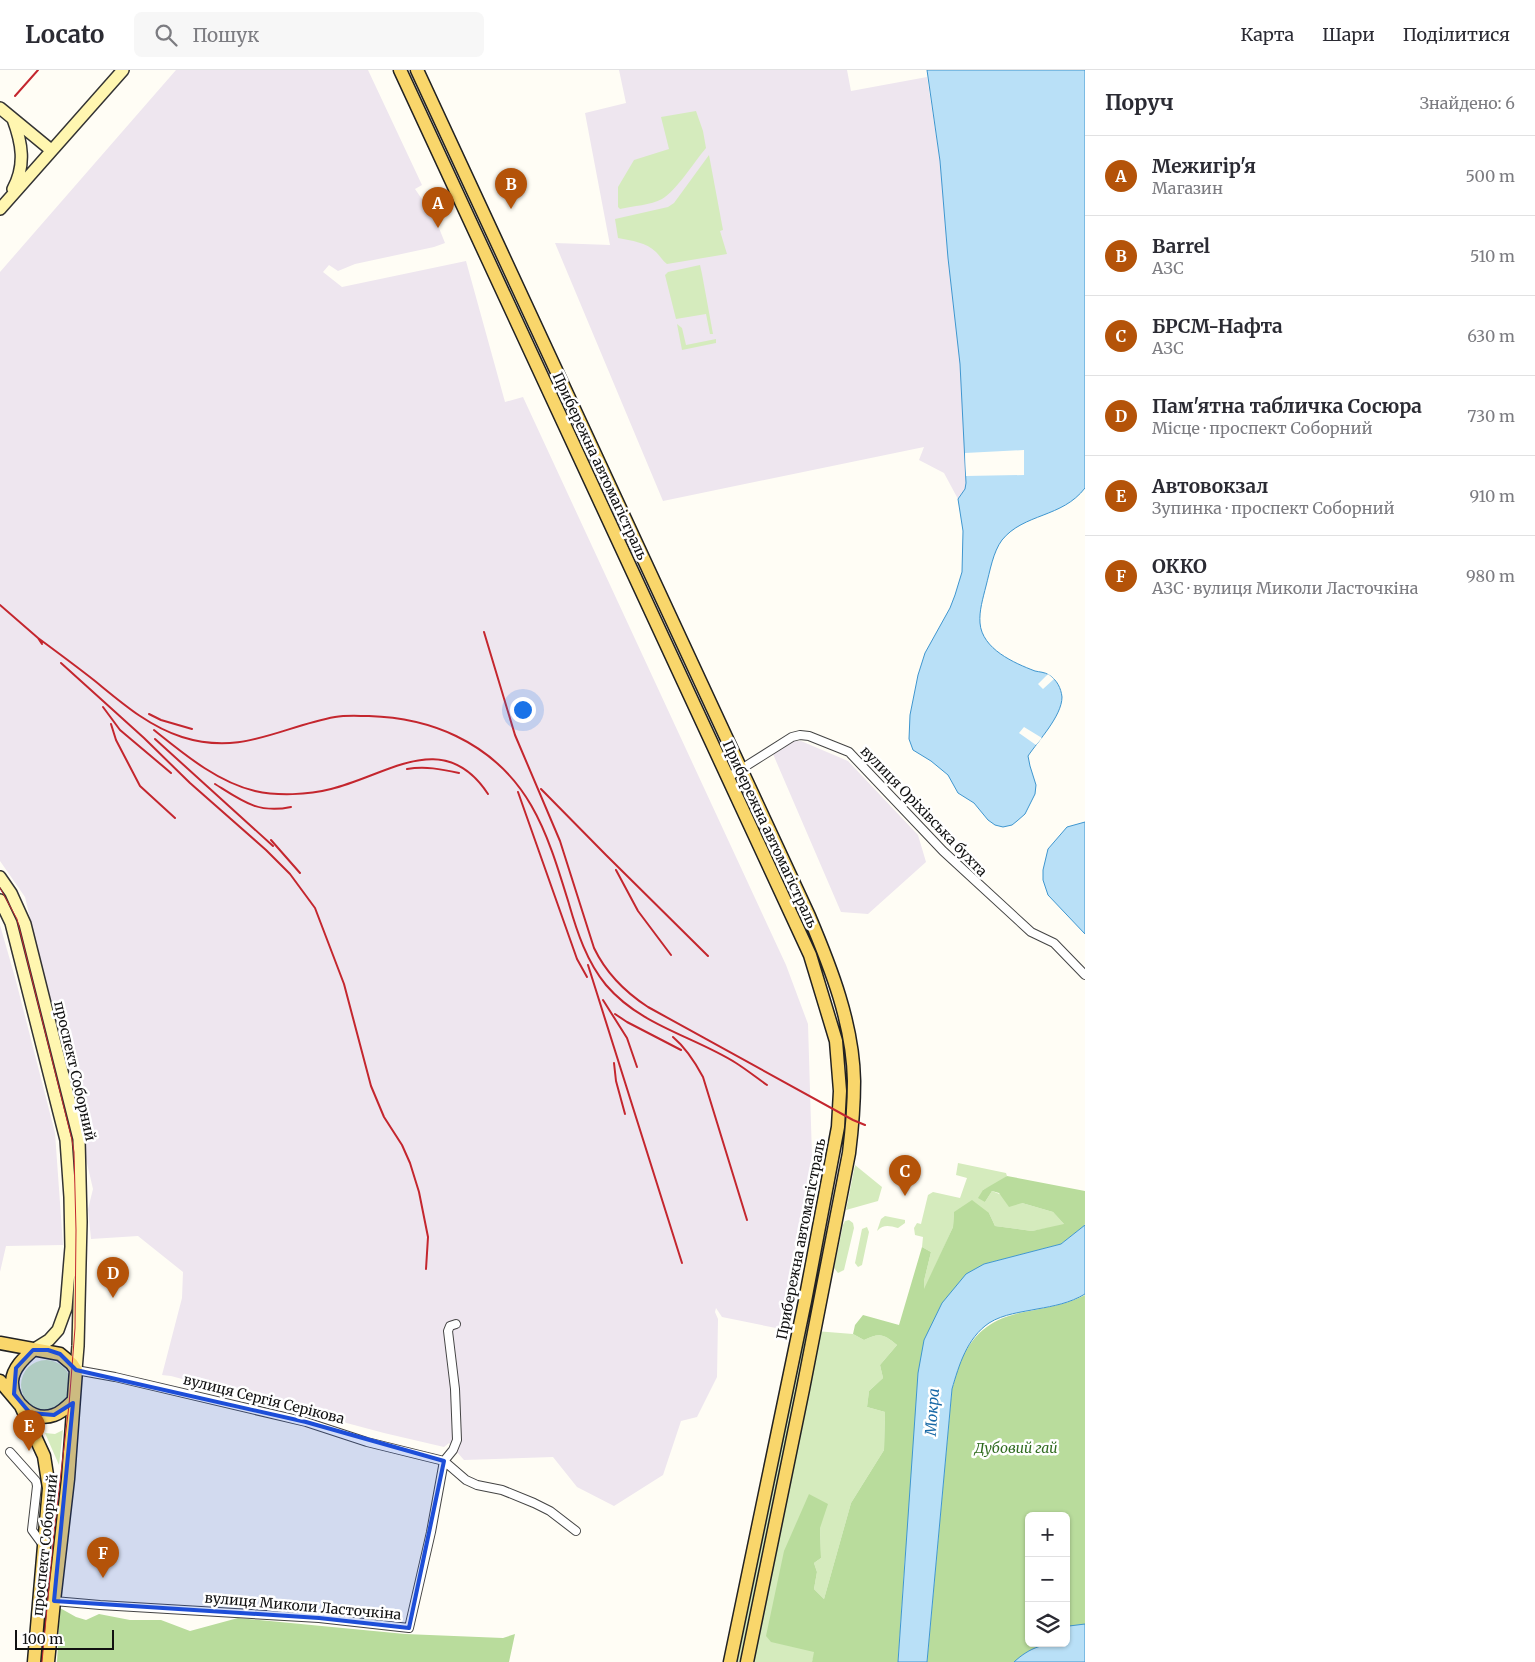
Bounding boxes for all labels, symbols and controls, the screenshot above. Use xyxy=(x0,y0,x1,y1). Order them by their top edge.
search box xyxy=(134,12,484,57)
text: Locato xyxy=(25,19,104,50)
icon: search xyxy=(152,21,180,49)
text: Пошук xyxy=(192,23,259,47)
text: Карта xyxy=(1241,23,1294,46)
text: Шари xyxy=(1322,23,1375,46)
text: Поділитися xyxy=(1403,23,1510,46)
text: Поруч xyxy=(1105,89,1174,116)
text: Знайдено: 6 xyxy=(1420,93,1515,113)
text: Межигір'я xyxy=(1152,154,1256,178)
text: A xyxy=(1115,166,1127,186)
text: 500 m xyxy=(1465,166,1515,186)
pin: B xyxy=(495,168,527,209)
text: Магазин xyxy=(1152,178,1223,198)
pin: A xyxy=(422,187,454,228)
text: Barrel xyxy=(1152,234,1210,258)
text: B xyxy=(1115,246,1127,266)
text: 510 m xyxy=(1470,246,1515,266)
text: АЗС xyxy=(1152,258,1184,278)
text: БРСМ-Нафта xyxy=(1152,314,1283,338)
text: C xyxy=(1116,326,1126,346)
text: 630 m xyxy=(1467,326,1515,346)
text: АЗС xyxy=(1152,338,1184,358)
street label: Прибережна автомагістраль xyxy=(549,369,652,563)
text: Пам'ятна табличка Сосюра xyxy=(1152,394,1422,418)
text: D xyxy=(1115,406,1127,426)
text: 730 m xyxy=(1467,406,1515,426)
text: Місце · проспект Соборний xyxy=(1152,418,1373,438)
text: Автовокзал xyxy=(1152,474,1268,498)
text: E xyxy=(1116,486,1126,506)
text: 910 m xyxy=(1469,486,1515,506)
text: Зупинка · проспект Соборний xyxy=(1152,498,1395,518)
text: ОККО xyxy=(1152,554,1207,578)
text: F xyxy=(1116,566,1126,586)
text: 980 m xyxy=(1466,566,1515,586)
text: АЗС · вулиця Миколи Ласточкіна xyxy=(1152,578,1418,598)
your location xyxy=(510,697,536,723)
street label: Прибережна автомагістраль xyxy=(719,737,822,931)
street label: вулиця Оріхівська бухта xyxy=(857,742,991,880)
street label: проспект Соборний xyxy=(50,999,100,1143)
street label: Прибережна автомагістраль xyxy=(773,1137,829,1341)
pin: C xyxy=(889,1155,921,1196)
pin: D xyxy=(97,1257,129,1298)
street label: вулиця Сергія Серікова xyxy=(182,1370,347,1428)
water label: Мокра xyxy=(921,1388,943,1437)
pin: E xyxy=(13,1410,45,1451)
park label: Дубовий гай xyxy=(973,1439,1058,1457)
street label: проспект Соборний xyxy=(29,1473,61,1617)
map controls xyxy=(1025,1512,1070,1647)
button: + xyxy=(1025,1512,1070,1557)
pin: F xyxy=(87,1537,119,1578)
button: − xyxy=(1025,1557,1070,1602)
street label: вулиця Миколи Ласточкіна xyxy=(204,1588,402,1624)
button: layers xyxy=(1025,1602,1070,1647)
scale bar xyxy=(15,1627,114,1650)
text: 100 m xyxy=(22,1630,63,1648)

